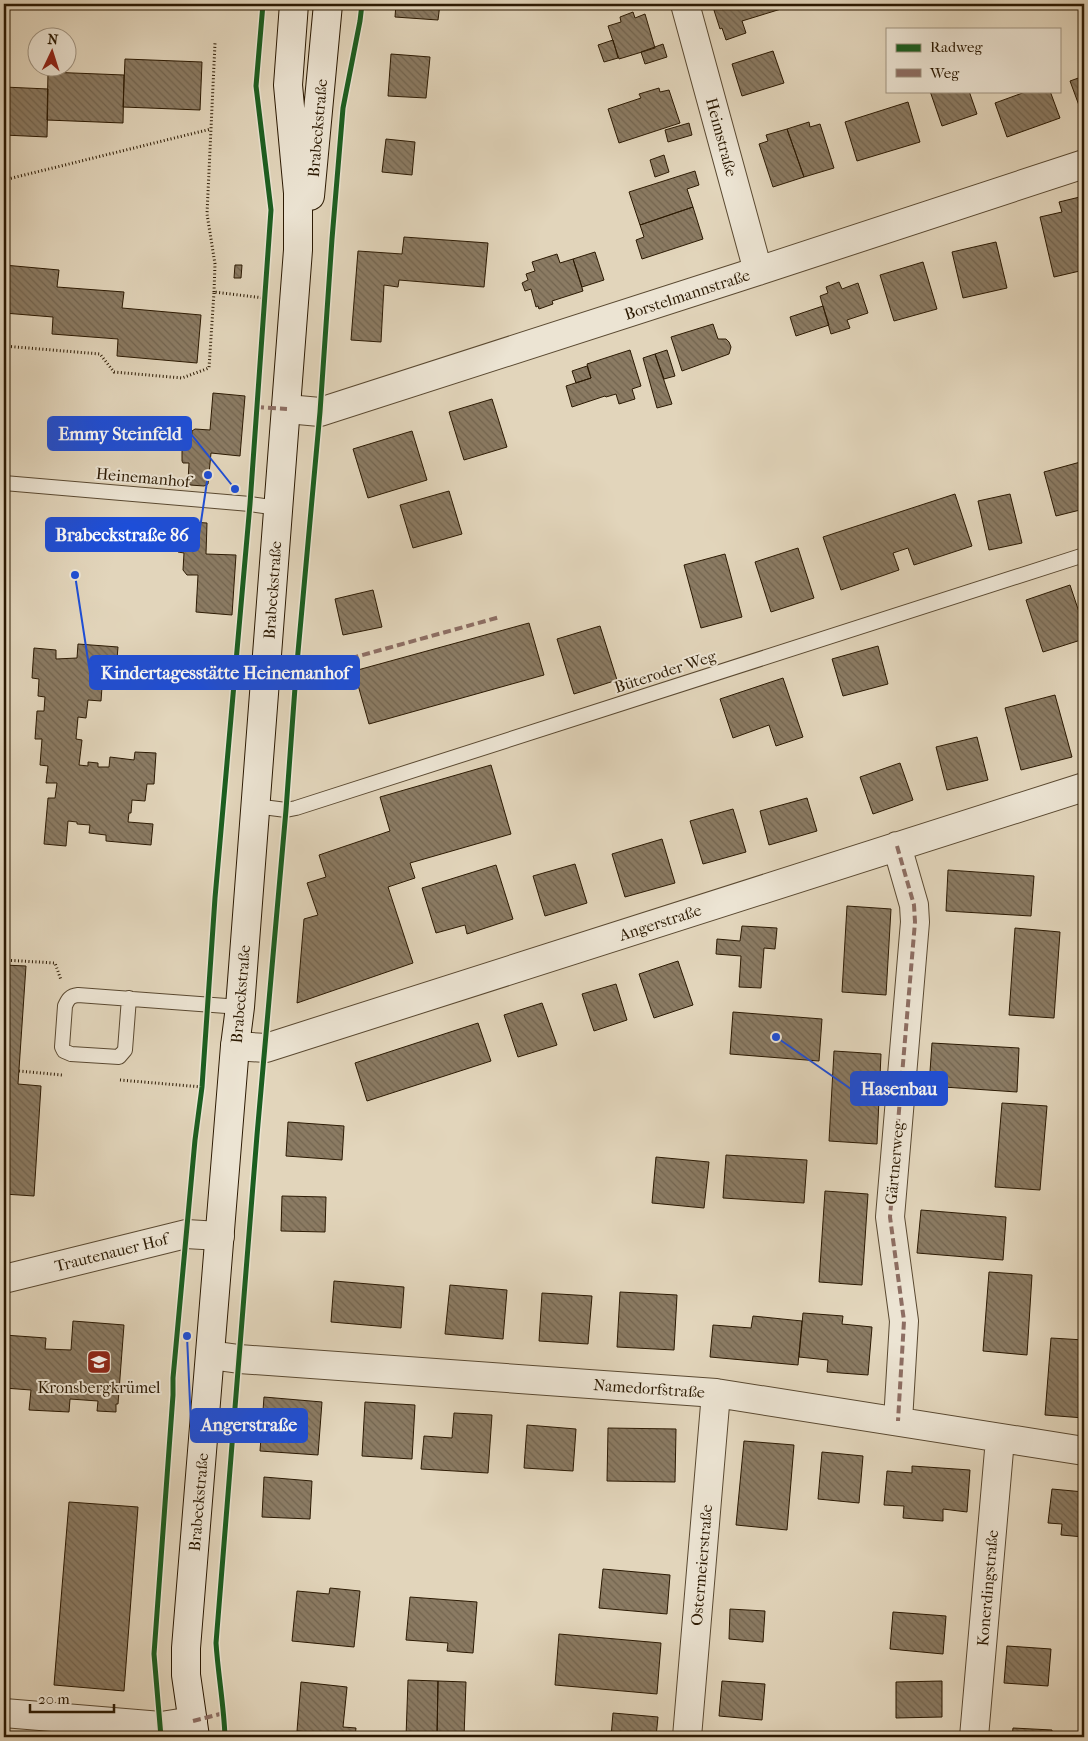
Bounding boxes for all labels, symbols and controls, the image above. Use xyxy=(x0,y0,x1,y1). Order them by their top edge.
north arrow xyxy=(28,28,78,78)
legend xyxy=(886,28,1060,92)
text: N xyxy=(47,31,59,48)
text: Radweg xyxy=(930,38,983,56)
text: Weg xyxy=(929,64,960,82)
street label: Brabeckstraße xyxy=(304,78,331,178)
street label: Heimstraße xyxy=(702,96,741,179)
street label: Borstelmannstraße xyxy=(622,265,752,324)
callout: Emmy Steinfeld xyxy=(48,417,191,450)
text: Emmy Steinfeld xyxy=(58,424,183,445)
street label: Heinemanhof xyxy=(95,464,195,491)
callout: Brabeckstraße 86 xyxy=(46,518,199,551)
text: Brabeckstraße 86 xyxy=(55,525,190,546)
street label: Brabeckstraße xyxy=(260,540,285,640)
street label: Büteroder Weg xyxy=(612,646,719,697)
callout: Kindertagesstätte Heinemanhof xyxy=(90,656,359,689)
text: Kindertagesstätte Heinemanhof xyxy=(101,663,353,684)
street label: Angerstraße xyxy=(616,900,704,945)
street label: Brabeckstraße xyxy=(227,944,254,1044)
callout: Hasenbau xyxy=(851,1072,947,1105)
text: Hasenbau xyxy=(861,1079,938,1100)
street label: Gärtnerweg xyxy=(881,1120,908,1205)
street label: Trautenauer Hof xyxy=(53,1228,173,1276)
school or university icon: Kronsbergkrümel xyxy=(86,1349,112,1375)
street label: Namedorfstraße xyxy=(593,1375,705,1402)
place label: Kronsbergkrümel xyxy=(38,1378,161,1397)
callout: Angerstraße xyxy=(191,1409,307,1442)
text: Angerstraße xyxy=(200,1415,297,1436)
street label: Brabeckstraße xyxy=(185,1452,212,1552)
street label: Ostermeierstraße xyxy=(687,1503,716,1627)
street label: Konerdingstraße xyxy=(973,1529,1002,1647)
scale bar xyxy=(30,1681,114,1713)
text: 20 m xyxy=(38,1690,70,1708)

